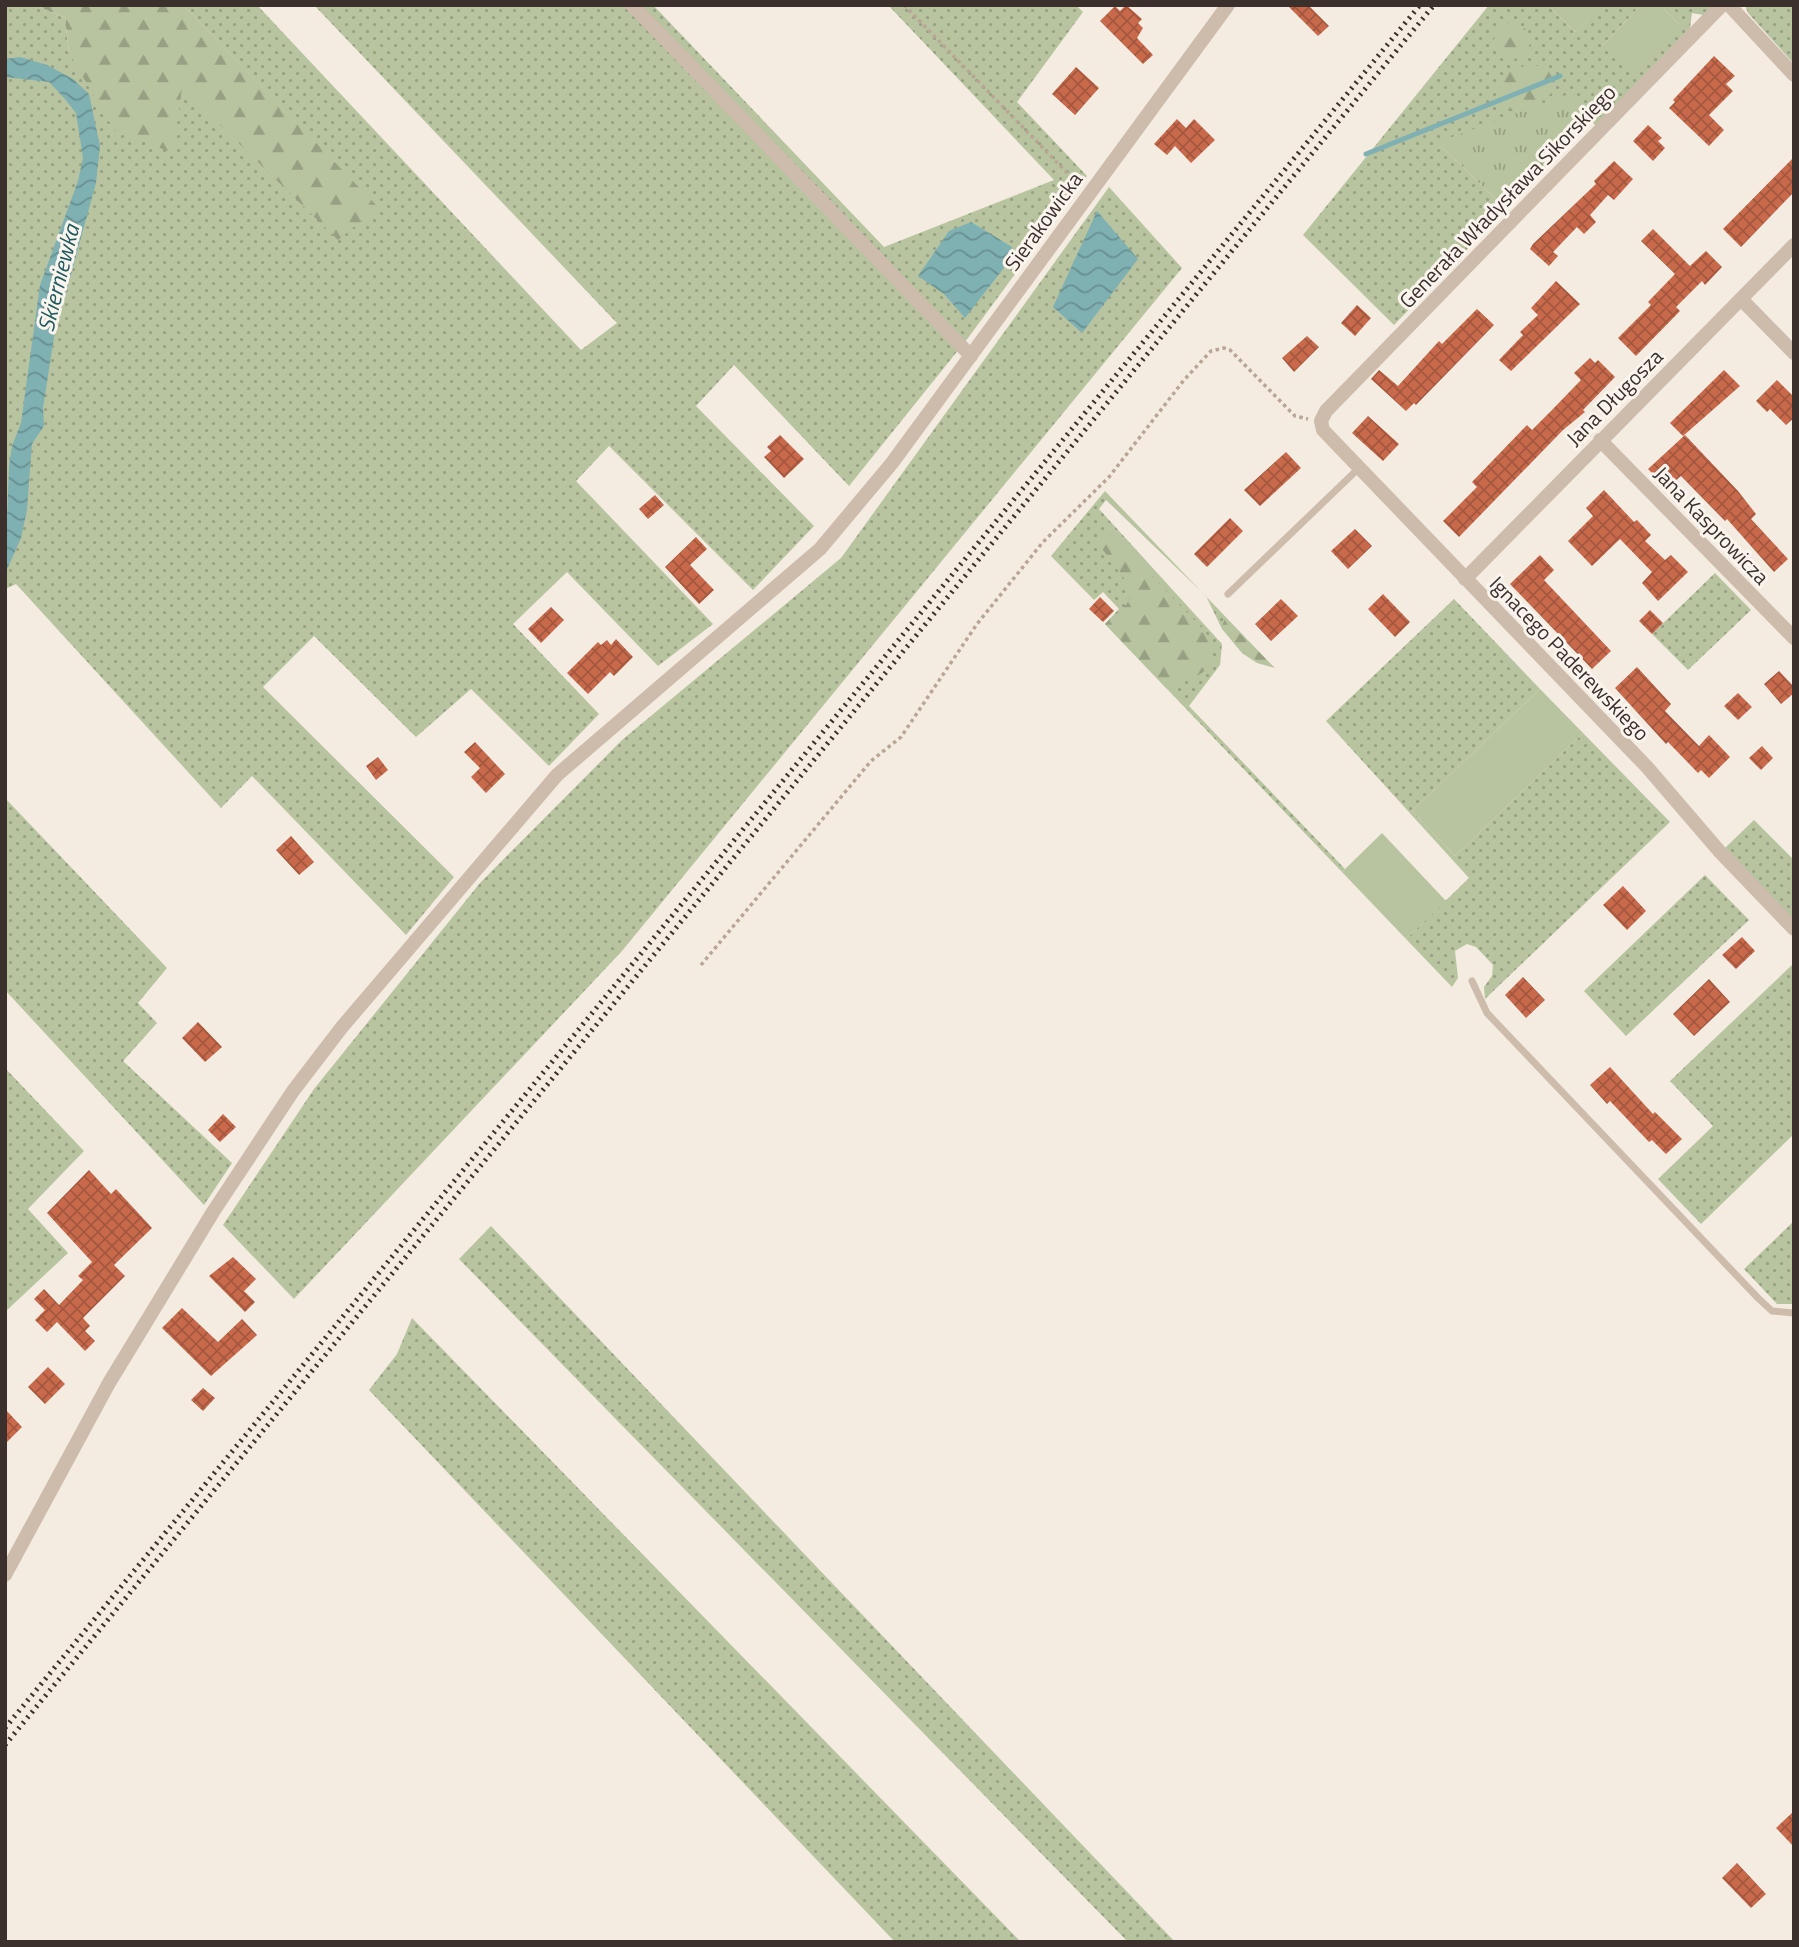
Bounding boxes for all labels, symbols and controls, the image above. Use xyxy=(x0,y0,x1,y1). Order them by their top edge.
street label: Generała Władysława Sikorskiego xyxy=(1391,77,1623,315)
street label: Sierakowicka xyxy=(996,165,1090,277)
water label: Skierniewka xyxy=(28,219,89,335)
street label: Jana Długosza xyxy=(1558,341,1670,453)
street label: Jana Kasprowicza xyxy=(1647,458,1777,592)
street label: Ignacego Paderewskiego xyxy=(1483,568,1657,748)

